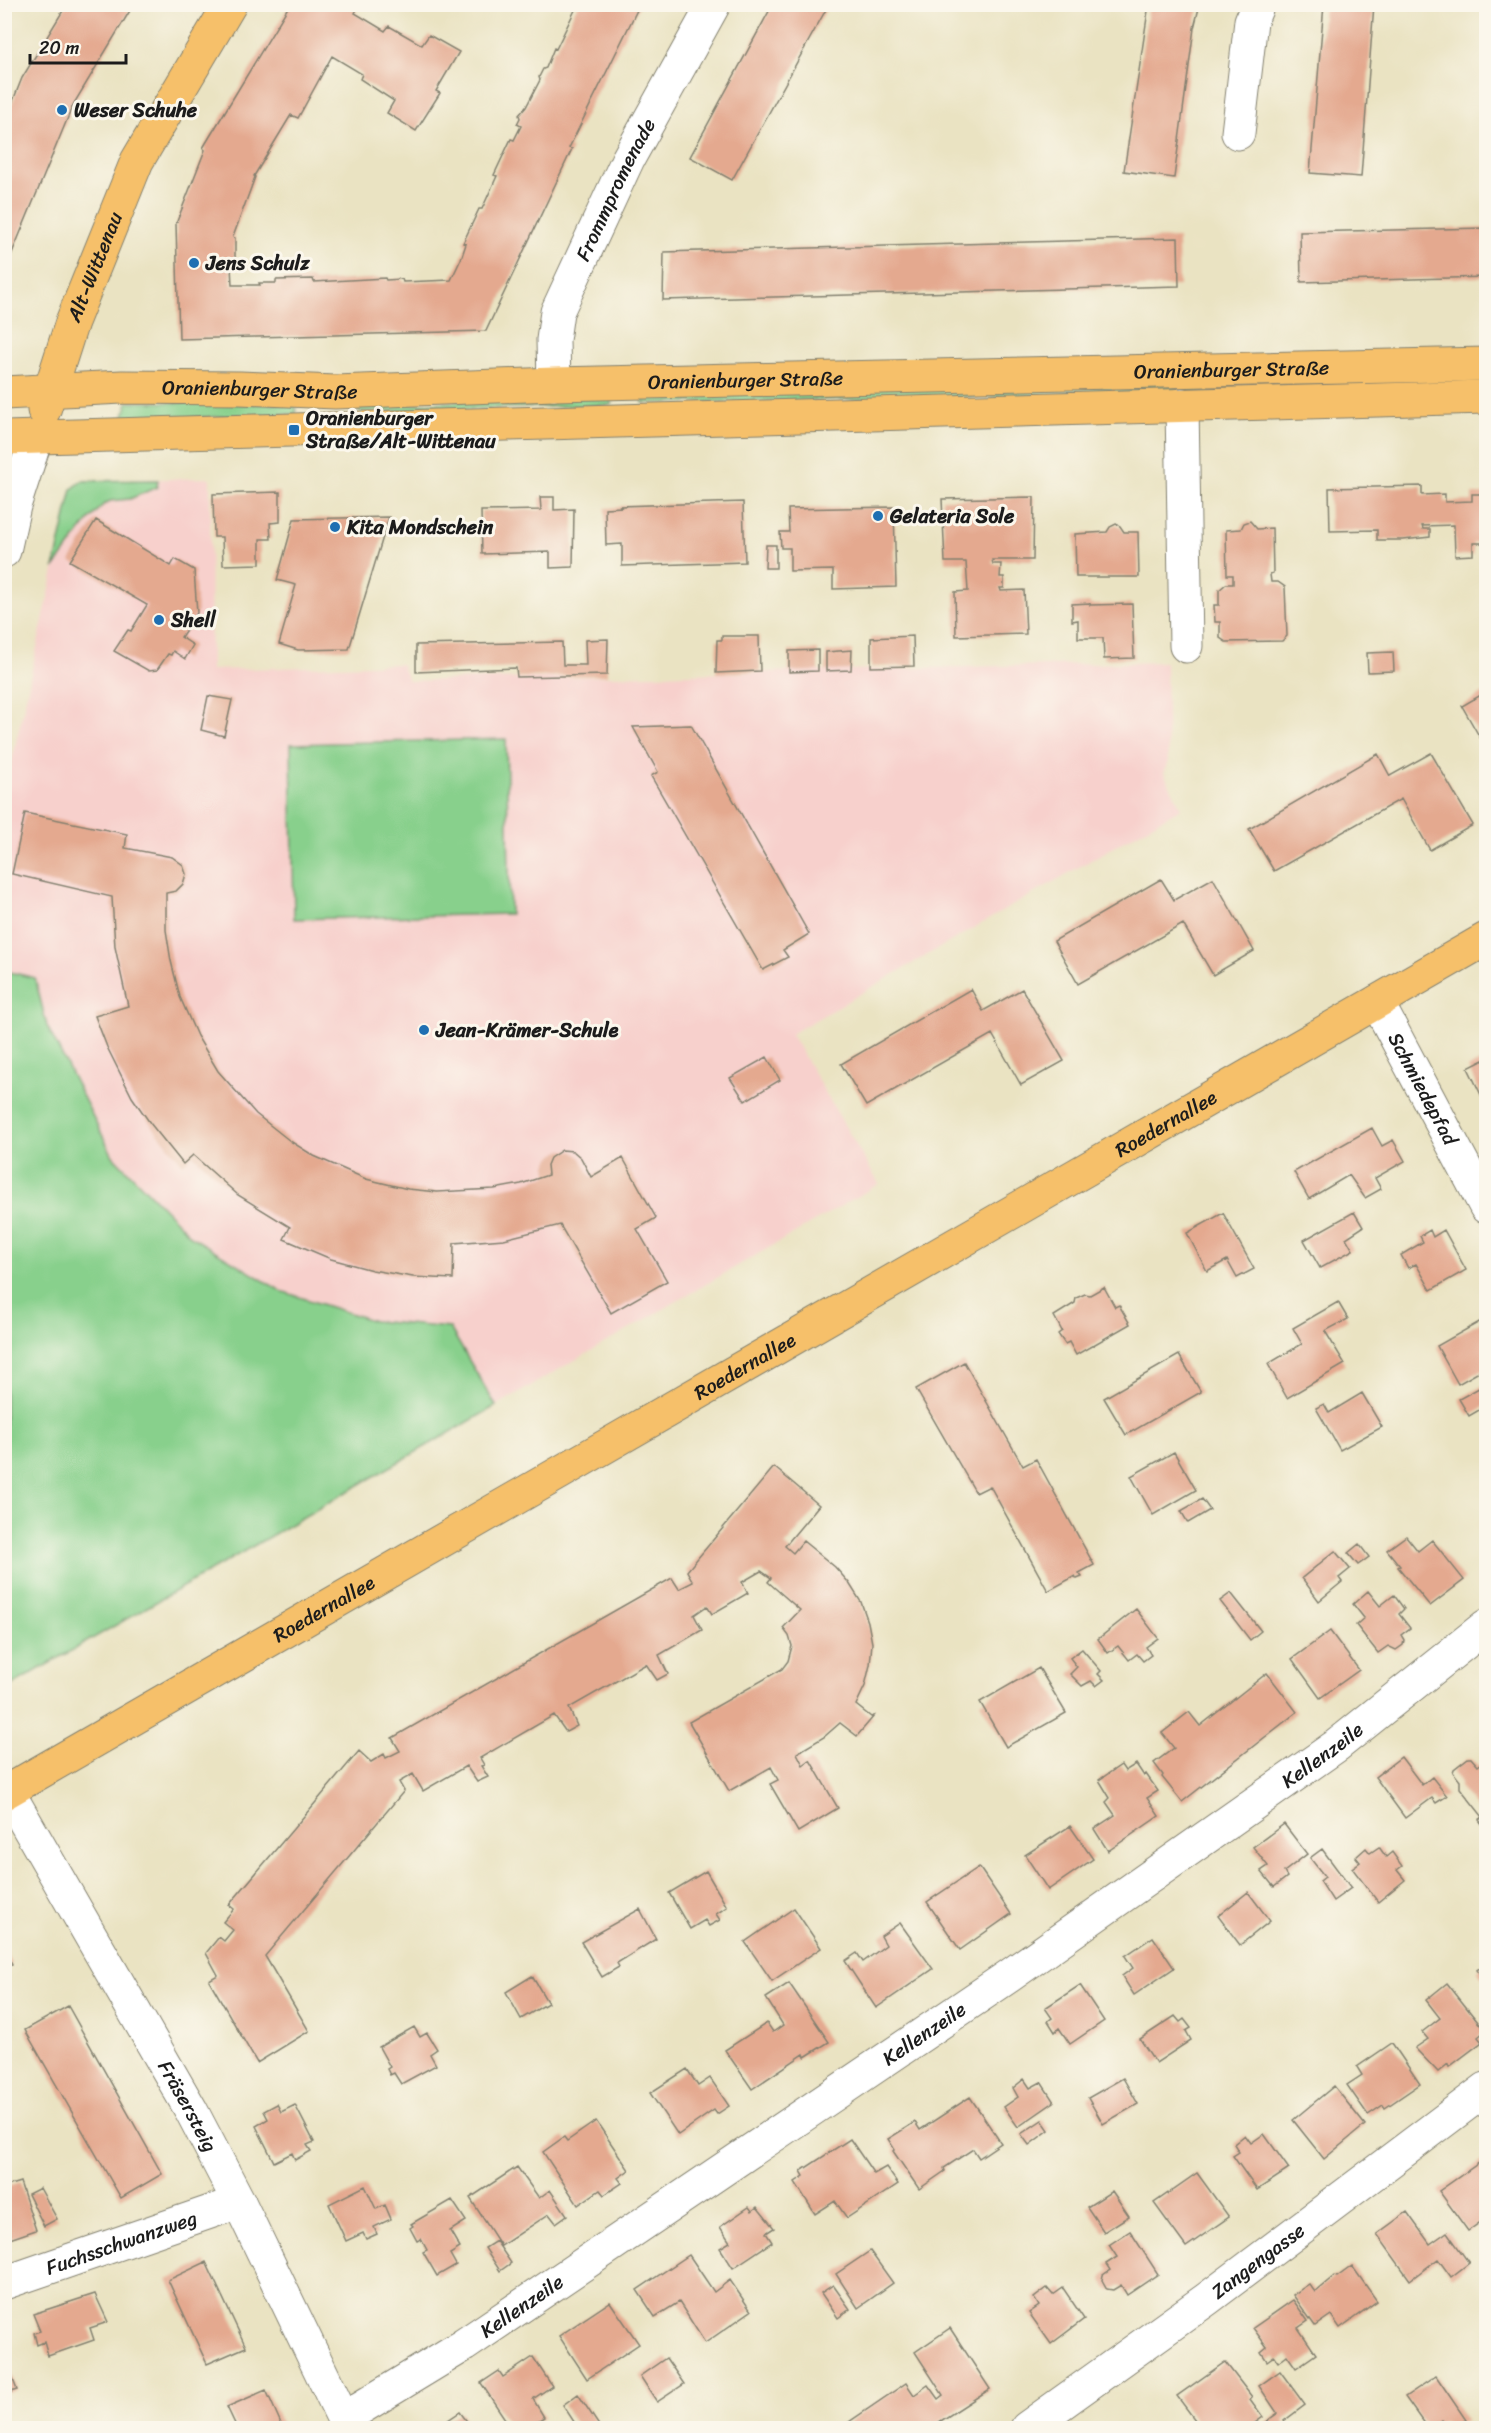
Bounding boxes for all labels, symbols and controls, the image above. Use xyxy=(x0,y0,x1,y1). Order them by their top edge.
scale bar xyxy=(30,27,126,65)
text: 20 m xyxy=(39,32,79,64)
place label: Weser Schuhe xyxy=(74,93,198,128)
marker: Weser Schuhe xyxy=(55,103,69,117)
street label: Frommpromenade xyxy=(566,112,666,267)
street label: Alt-Wittenau xyxy=(56,206,133,328)
place label: Jens Schulz xyxy=(205,246,310,281)
marker: Jens Schulz xyxy=(187,256,201,270)
street label: Oranienburger Straße xyxy=(1133,350,1330,390)
street label: Oranienburger Straße xyxy=(648,361,844,400)
street label: Oranienburger Straße xyxy=(162,370,358,410)
place label: Oranienburger Straße/Alt-Wittenau xyxy=(305,401,496,459)
marker: Oranienburger Straße/Alt-Wittenau xyxy=(287,423,301,437)
place label: Gelateria Sole xyxy=(889,499,1015,534)
marker: Gelateria Sole xyxy=(871,509,885,523)
place label: Kita Mondschein xyxy=(346,510,493,545)
marker: Kita Mondschein xyxy=(328,520,342,534)
place label: Shell xyxy=(170,603,217,638)
marker: Shell xyxy=(152,613,166,627)
place label: Jean-Krämer-Schule xyxy=(435,1013,619,1048)
marker: Jean-Krämer-Schule xyxy=(417,1023,431,1037)
street label: Schmiedepfad xyxy=(1378,1026,1468,1153)
street label: Roedernallee xyxy=(1108,1080,1224,1167)
street label: Roedernallee xyxy=(687,1323,803,1410)
street label: Roedernallee xyxy=(266,1566,382,1653)
street label: Kellenzeile xyxy=(1274,1713,1372,1798)
street label: Kellenzeile xyxy=(875,1993,974,2075)
street label: Fräsersteig xyxy=(148,2054,227,2159)
street label: Fuchsschwanzweg xyxy=(41,2201,202,2285)
street label: Zangengasse xyxy=(1203,2214,1313,2308)
street label: Kellenzeile xyxy=(472,2265,571,2348)

